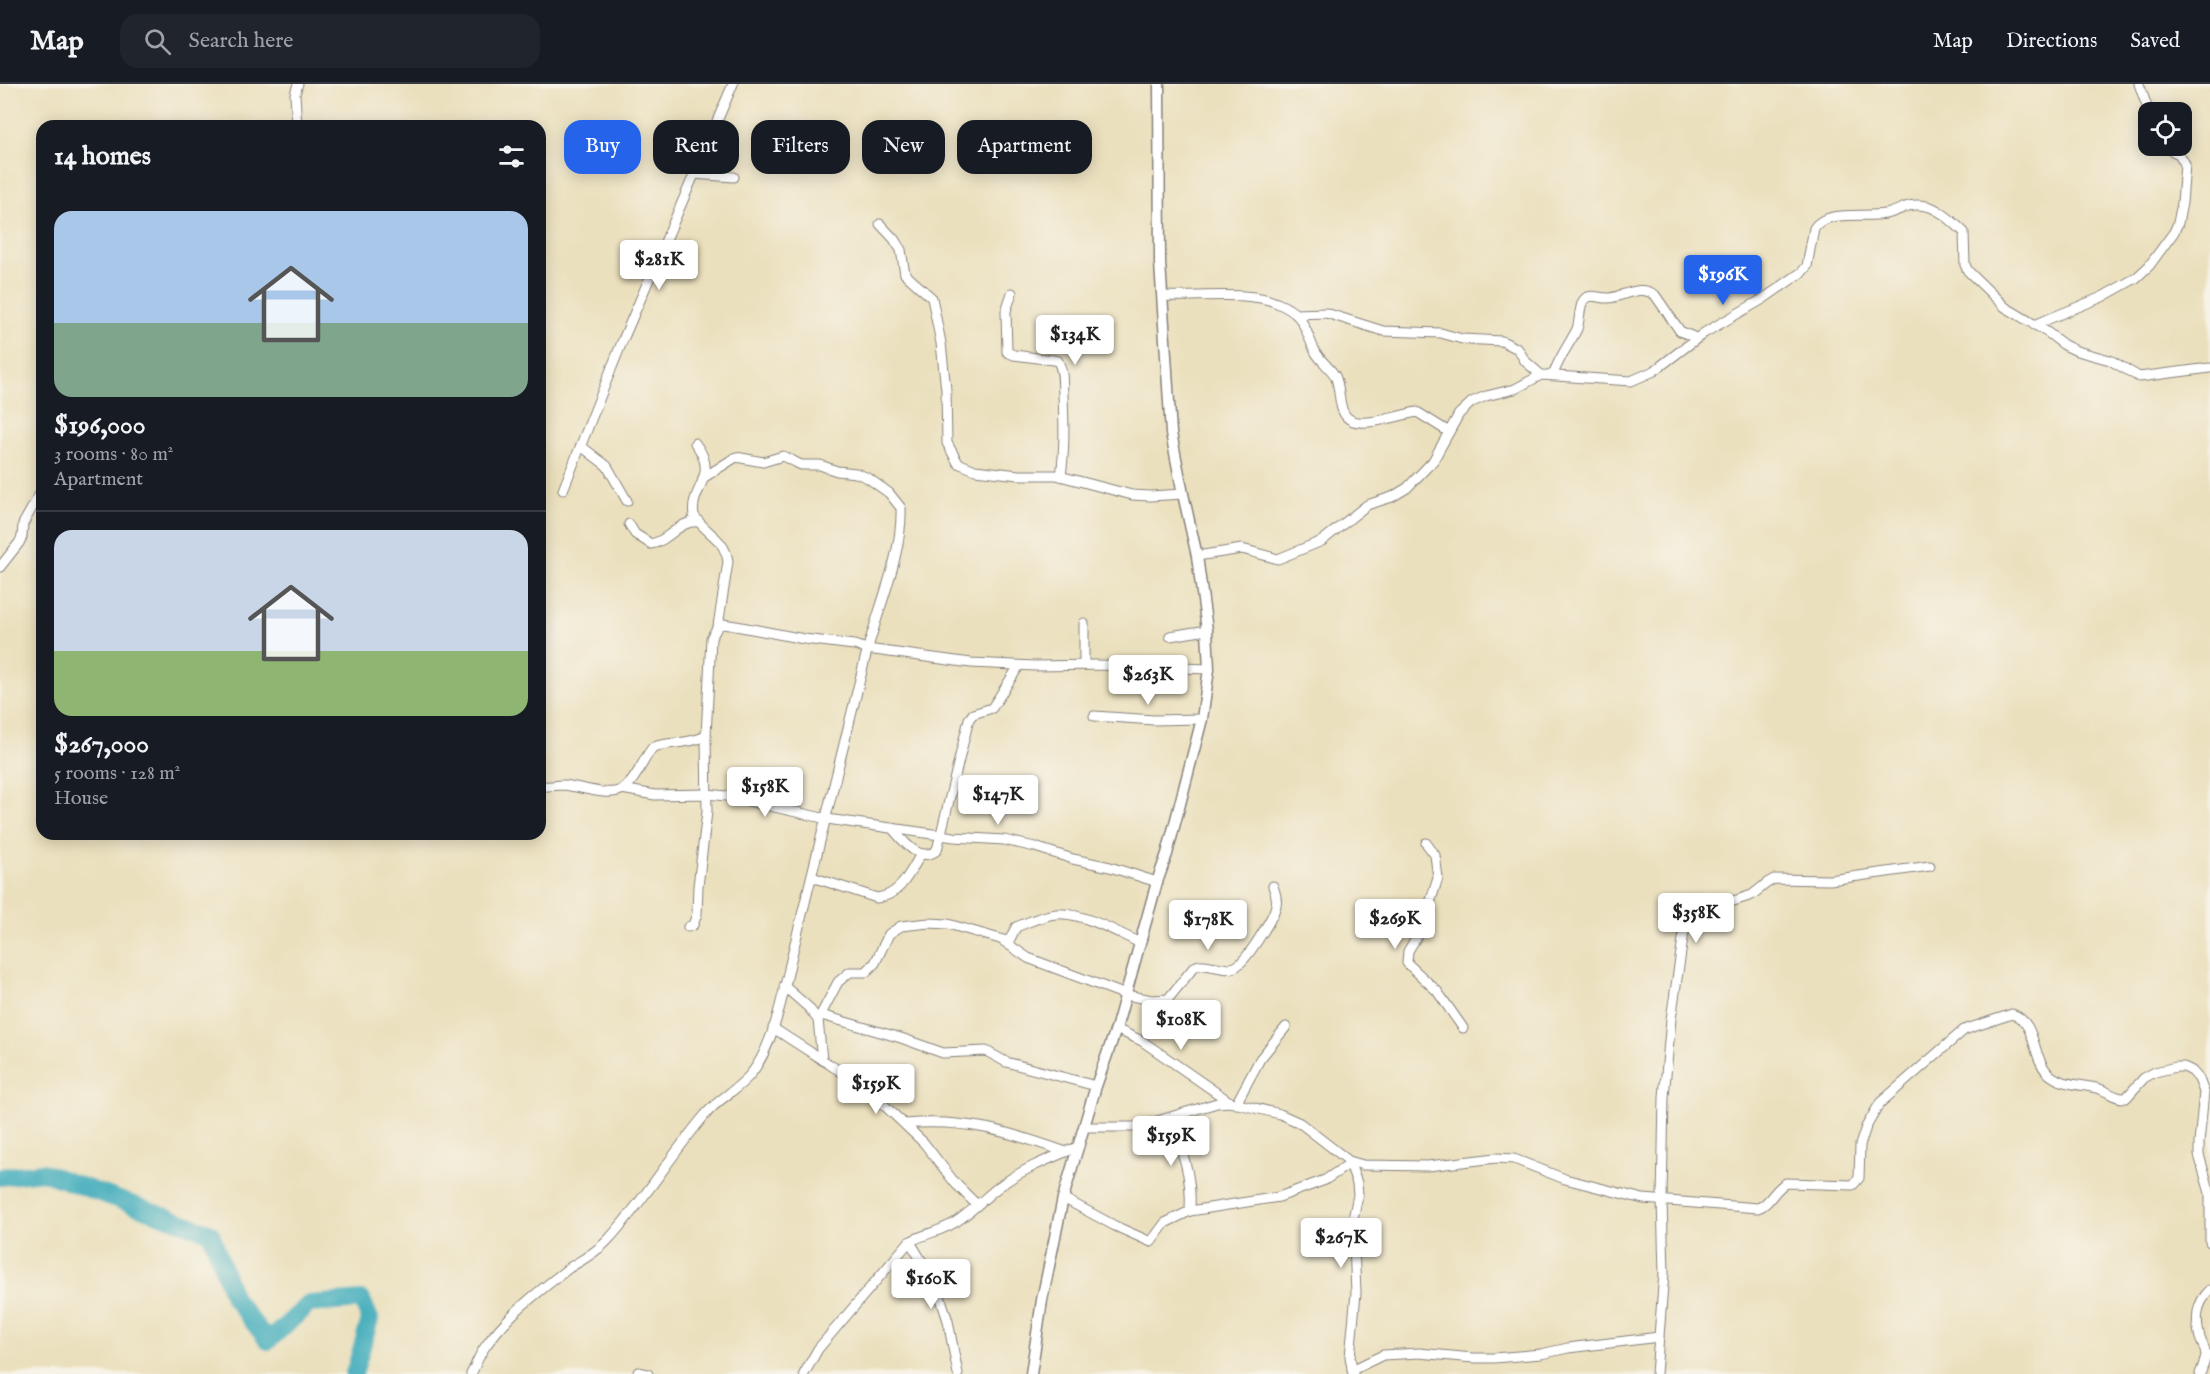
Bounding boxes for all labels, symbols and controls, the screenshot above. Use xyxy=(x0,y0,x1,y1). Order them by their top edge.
search box xyxy=(120,14,540,68)
text: Map xyxy=(30,24,84,59)
icon: search xyxy=(141,25,174,58)
text: Search here xyxy=(189,27,293,55)
text: Map xyxy=(1933,28,1973,55)
text: Directions xyxy=(2006,28,2097,55)
text: Saved xyxy=(2130,28,2180,55)
map controls xyxy=(2138,102,2192,156)
button: locate xyxy=(2138,102,2192,156)
chip: Buy xyxy=(564,120,641,174)
chip: Rent xyxy=(653,120,739,174)
chip: Filters xyxy=(751,120,850,174)
chip: New xyxy=(862,120,945,174)
chip: Apartment xyxy=(957,120,1092,174)
text: 14 homes xyxy=(54,140,151,173)
icon: filters xyxy=(495,140,528,173)
pin: $281K xyxy=(617,240,701,291)
text: $281K xyxy=(634,247,684,272)
icon: home xyxy=(237,250,345,358)
pin: $196K xyxy=(1681,255,1765,306)
text: $196K xyxy=(1698,262,1748,287)
pin: $134K xyxy=(1033,315,1117,366)
text: $134K xyxy=(1050,322,1100,347)
text: $196,000 xyxy=(54,409,146,442)
text: 3 rooms · 80 m² xyxy=(54,442,173,467)
text: Apartment xyxy=(54,467,143,492)
icon: home xyxy=(237,569,345,677)
pin: $263K xyxy=(1106,655,1190,706)
text: $263K xyxy=(1123,662,1173,687)
text: $267,000 xyxy=(54,728,149,761)
text: 5 rooms · 128 m² xyxy=(54,761,180,786)
pin: $158K xyxy=(723,767,807,818)
text: $158K xyxy=(741,774,789,799)
pin: $147K xyxy=(956,775,1040,826)
text: $147K xyxy=(972,782,1024,807)
text: House xyxy=(54,786,108,811)
pin: $358K xyxy=(1654,893,1738,944)
pin: $269K xyxy=(1353,899,1437,950)
pin: $178K xyxy=(1166,900,1250,951)
text: $358K xyxy=(1672,900,1720,925)
text: $269K xyxy=(1369,906,1421,931)
text: $178K xyxy=(1183,907,1233,932)
pin: $108K xyxy=(1139,1000,1223,1051)
text: $108K xyxy=(1156,1007,1206,1032)
pin: $159K xyxy=(834,1064,918,1115)
text: $159K xyxy=(852,1071,900,1096)
pin: $159K xyxy=(1129,1116,1213,1167)
text: $159K xyxy=(1147,1123,1195,1148)
pin: $267K xyxy=(1299,1218,1383,1269)
text: $267K xyxy=(1315,1225,1367,1250)
pin: $160K xyxy=(889,1259,973,1310)
text: $160K xyxy=(905,1266,957,1291)

